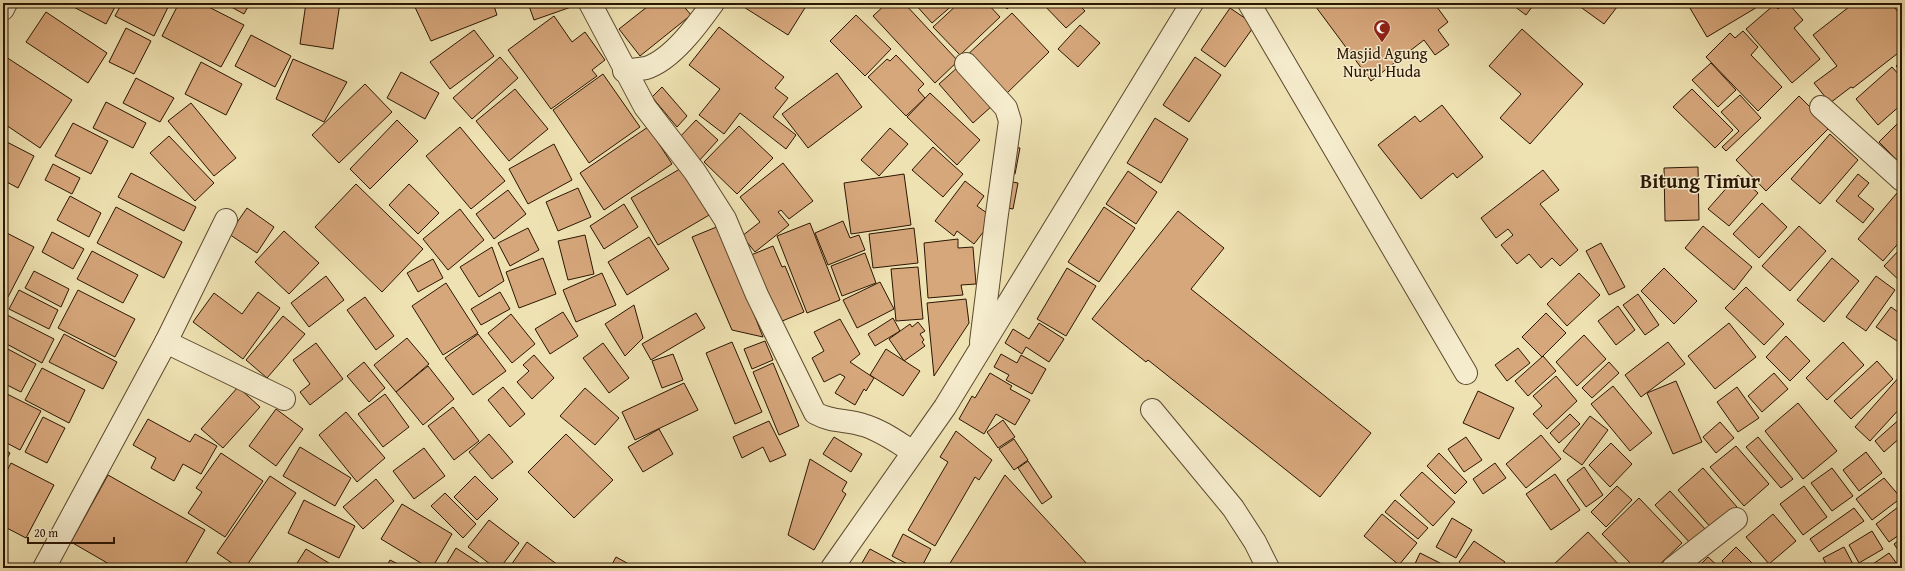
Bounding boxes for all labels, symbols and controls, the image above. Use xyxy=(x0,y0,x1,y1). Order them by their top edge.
mosque icon: Masjid Agung Nurul Huda xyxy=(1372,18,1392,43)
place label: Masjid Agung Nurul Huda xyxy=(1336,41,1428,83)
district label: Bitung Timur xyxy=(1640,166,1760,195)
scale bar xyxy=(28,519,114,545)
text: 20 m xyxy=(34,524,58,541)

